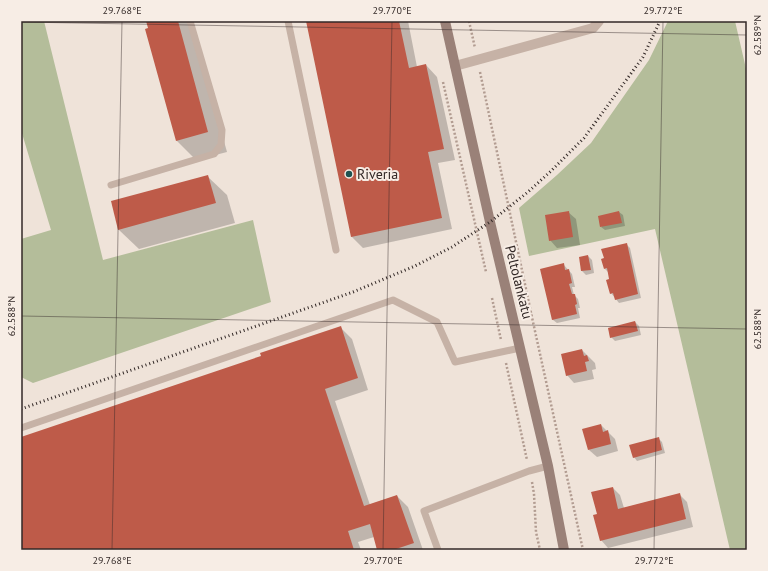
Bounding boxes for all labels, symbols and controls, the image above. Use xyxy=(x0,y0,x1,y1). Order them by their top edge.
text: 29.768°E xyxy=(103,4,142,17)
text: 29.770°E xyxy=(373,4,412,17)
text: 29.772°E xyxy=(644,4,683,17)
text: 62.589°N xyxy=(751,15,764,55)
place label: Riveria xyxy=(357,165,398,183)
marker: Riveria xyxy=(344,169,354,179)
street label: Peltolankatu xyxy=(501,243,537,321)
text: 62.588°N xyxy=(5,296,18,336)
text: 62.588°N xyxy=(751,309,764,349)
text: 29.768°E xyxy=(93,554,132,567)
text: 29.770°E xyxy=(364,554,403,567)
text: 29.772°E xyxy=(635,554,674,567)

